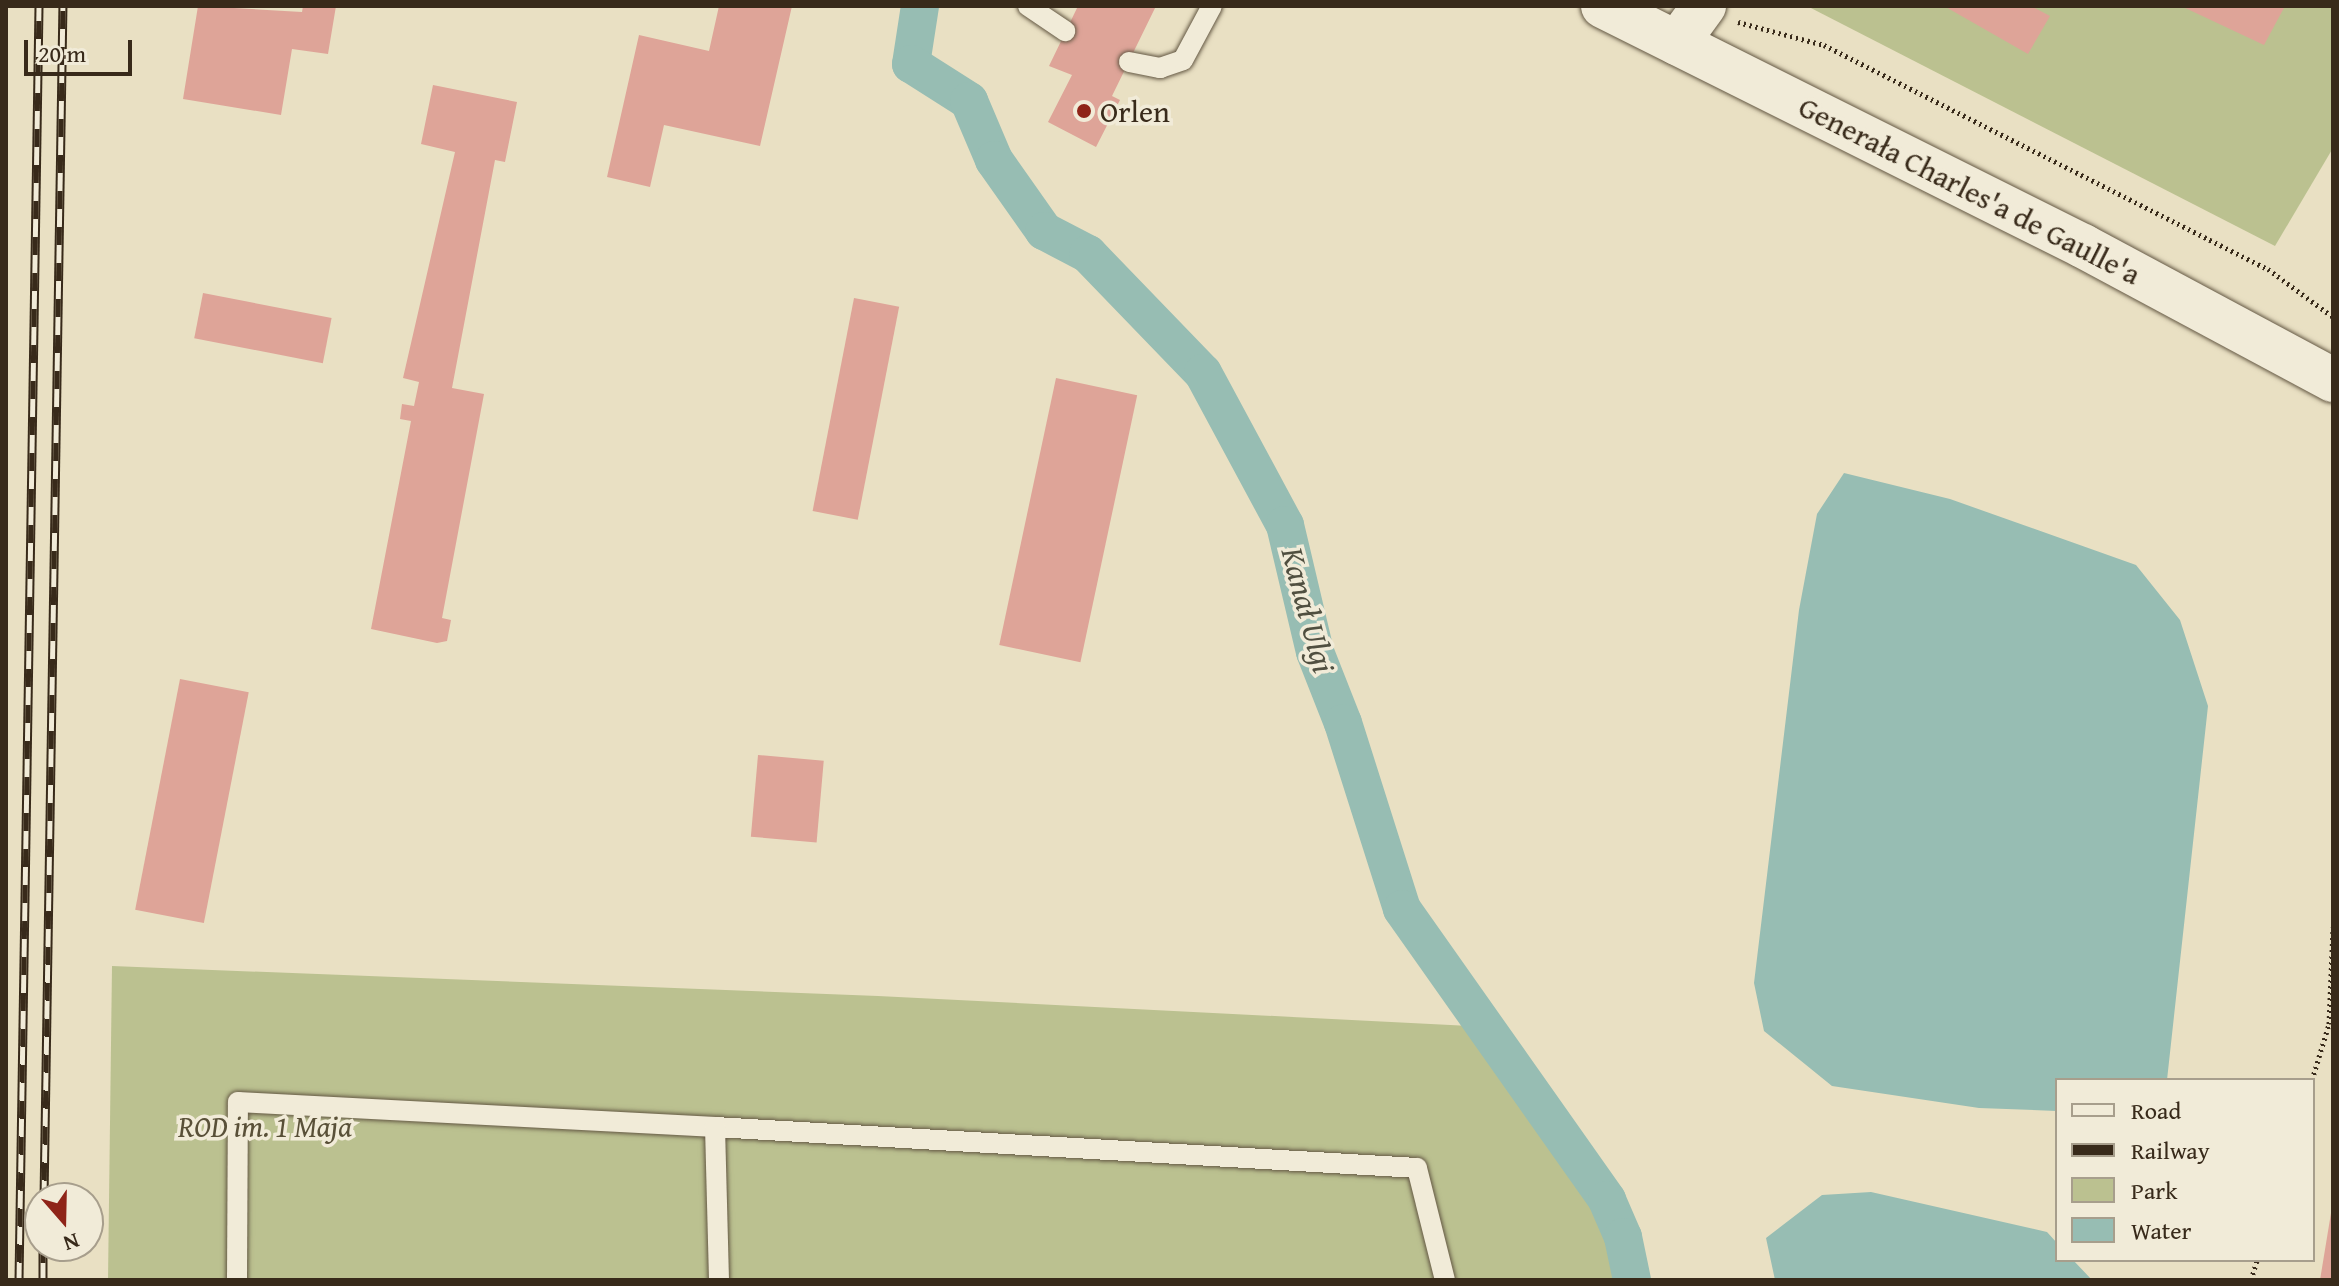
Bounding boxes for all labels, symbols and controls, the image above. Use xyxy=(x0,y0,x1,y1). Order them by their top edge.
scale bar xyxy=(28,24,136,74)
text: 20 m xyxy=(38,36,86,71)
street label: Generała Charles'a de Gaulle'a xyxy=(1793,88,2147,292)
place label: Orlen xyxy=(1100,93,1170,129)
marker: Orlen xyxy=(1075,102,1093,120)
water label: Kanał Ulgi xyxy=(1273,543,1343,677)
legend xyxy=(2055,1078,2315,1262)
text: Road xyxy=(2131,1093,2181,1128)
park label: ROD im. 1 Maja xyxy=(178,1108,352,1144)
text: Railway xyxy=(2131,1133,2210,1168)
text: Park xyxy=(2131,1173,2177,1208)
north arrow xyxy=(24,1182,104,1262)
text: Water xyxy=(2131,1213,2191,1248)
text: N xyxy=(59,1225,84,1260)

